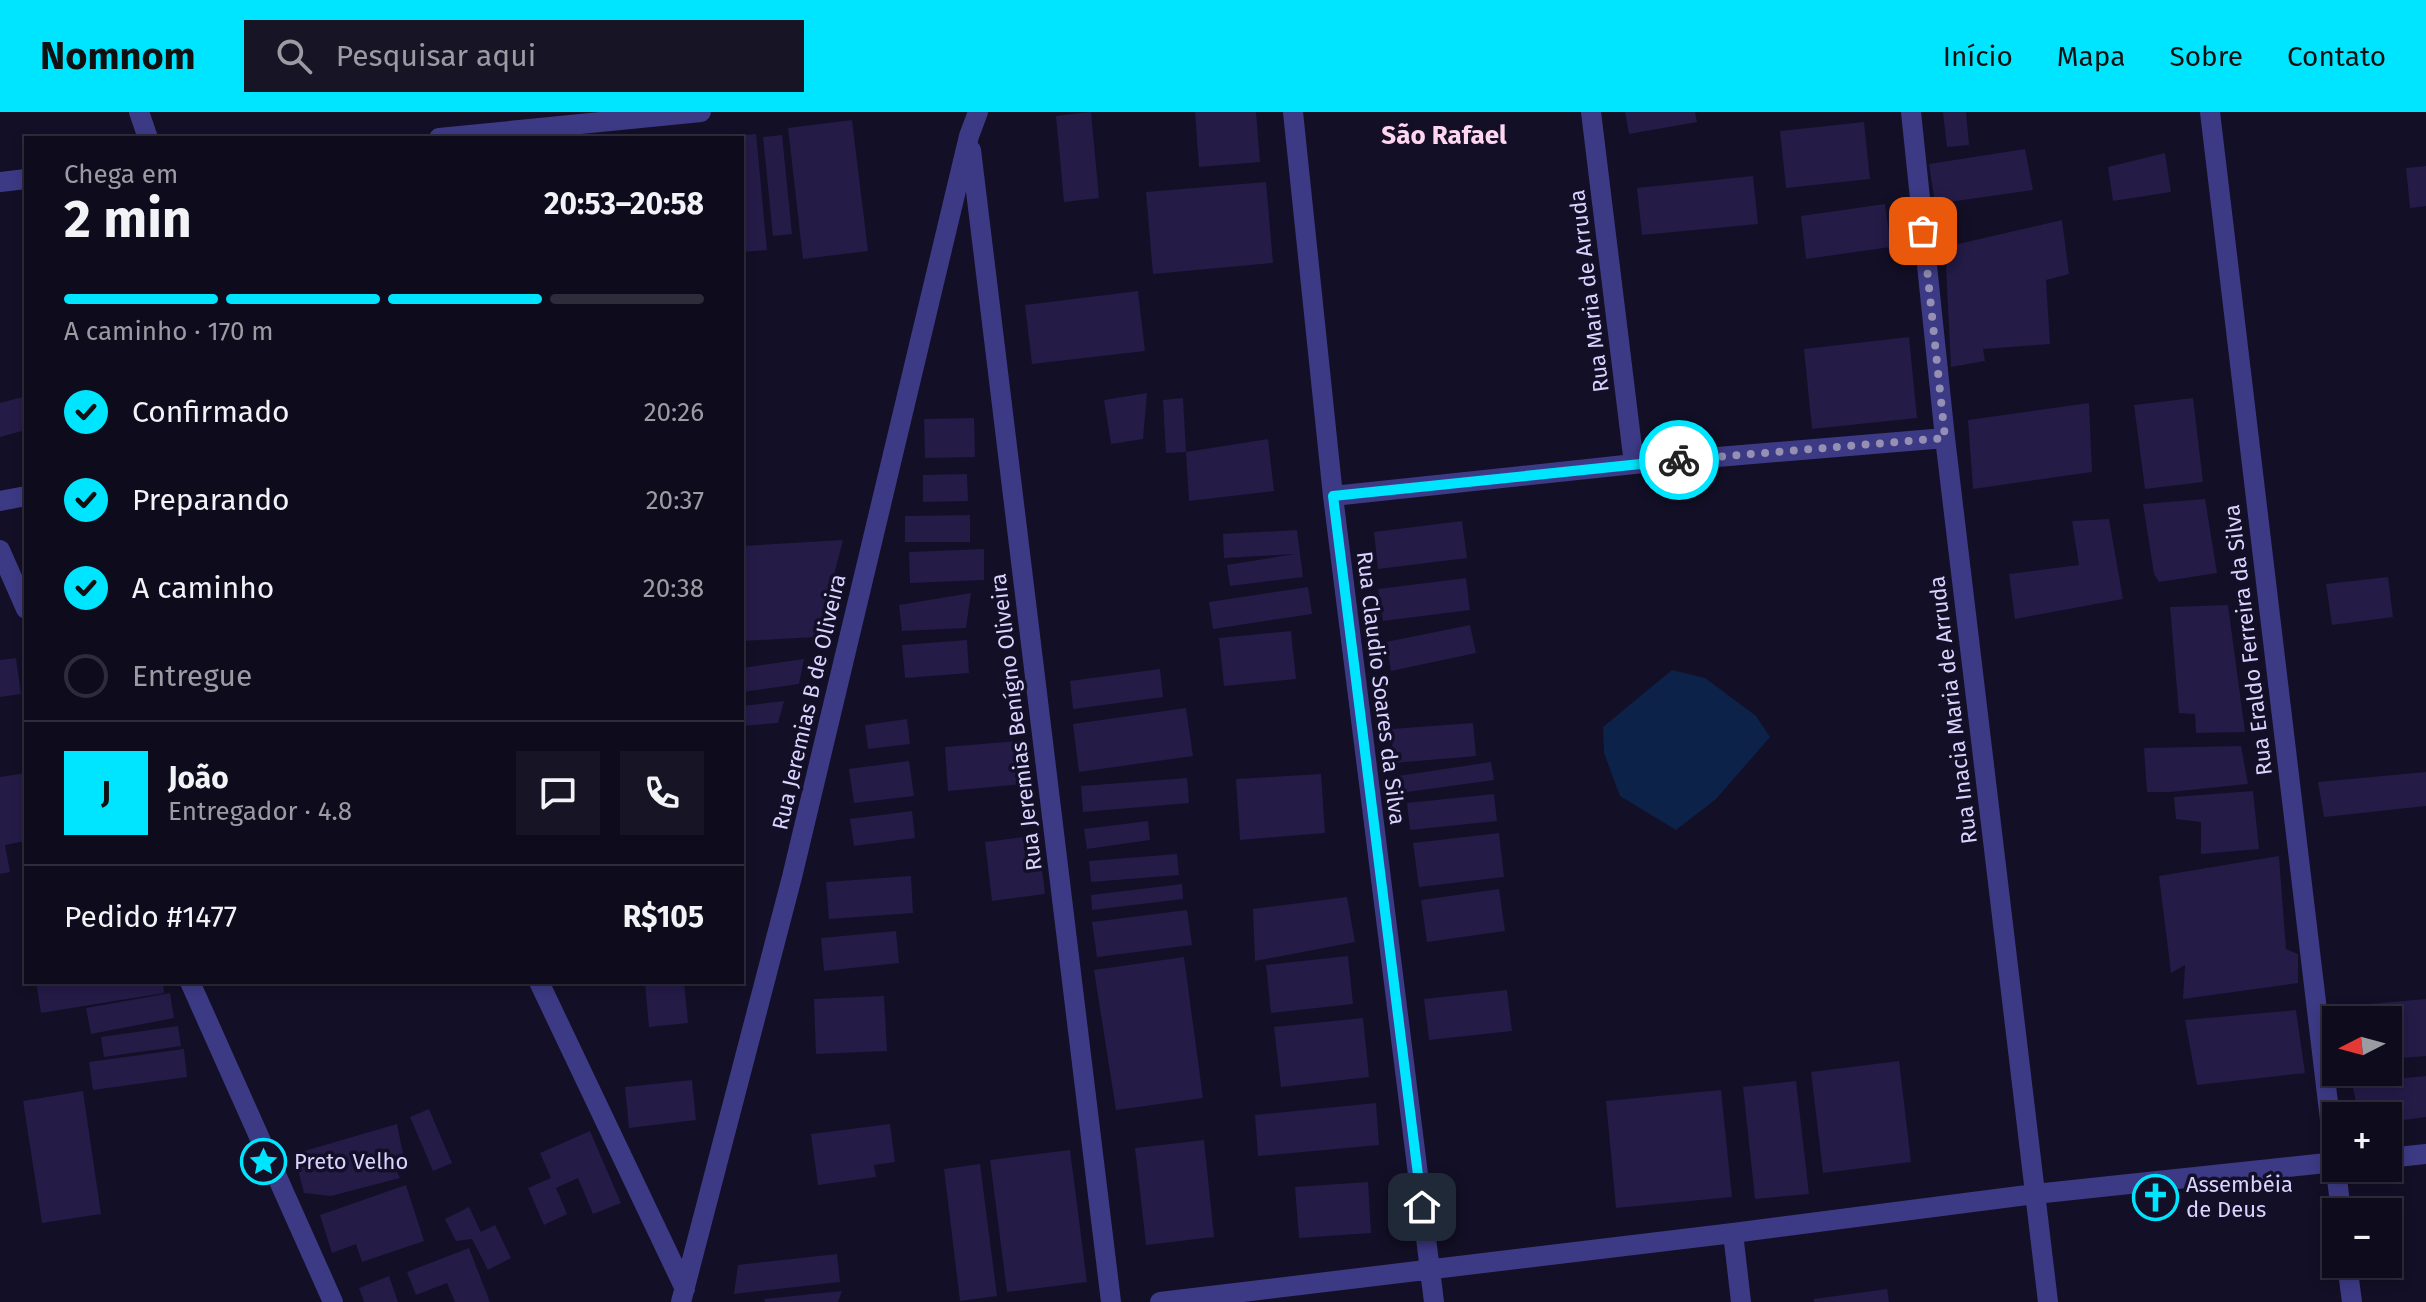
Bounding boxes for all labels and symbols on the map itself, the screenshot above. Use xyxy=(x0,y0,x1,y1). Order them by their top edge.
district label: São Rafael xyxy=(1381,120,1507,151)
street label: Rua Maria de Arruda xyxy=(1563,188,1615,394)
pin xyxy=(1889,197,1957,265)
courier xyxy=(1639,420,1719,500)
street label: Rua Eraldo Ferreira da Silva xyxy=(2218,503,2278,777)
street label: Rua Claudio Soares da Silva xyxy=(1351,550,1411,826)
street label: Rua Jeremias B de Oliveira xyxy=(766,571,852,833)
street label: Rua Jeremias Benígno Oliveira xyxy=(984,572,1048,872)
street label: Rua Inacia Maria de Arruda xyxy=(1923,574,1983,846)
north arrow xyxy=(2322,1006,2402,1086)
place icon: Preto Velho xyxy=(239,1137,287,1185)
place label: Preto Velho xyxy=(294,1148,408,1175)
place label: Assembéia de Deus xyxy=(2186,1171,2293,1223)
pin xyxy=(1388,1173,1456,1241)
church icon: Assembéia de Deus xyxy=(2131,1173,2179,1221)

